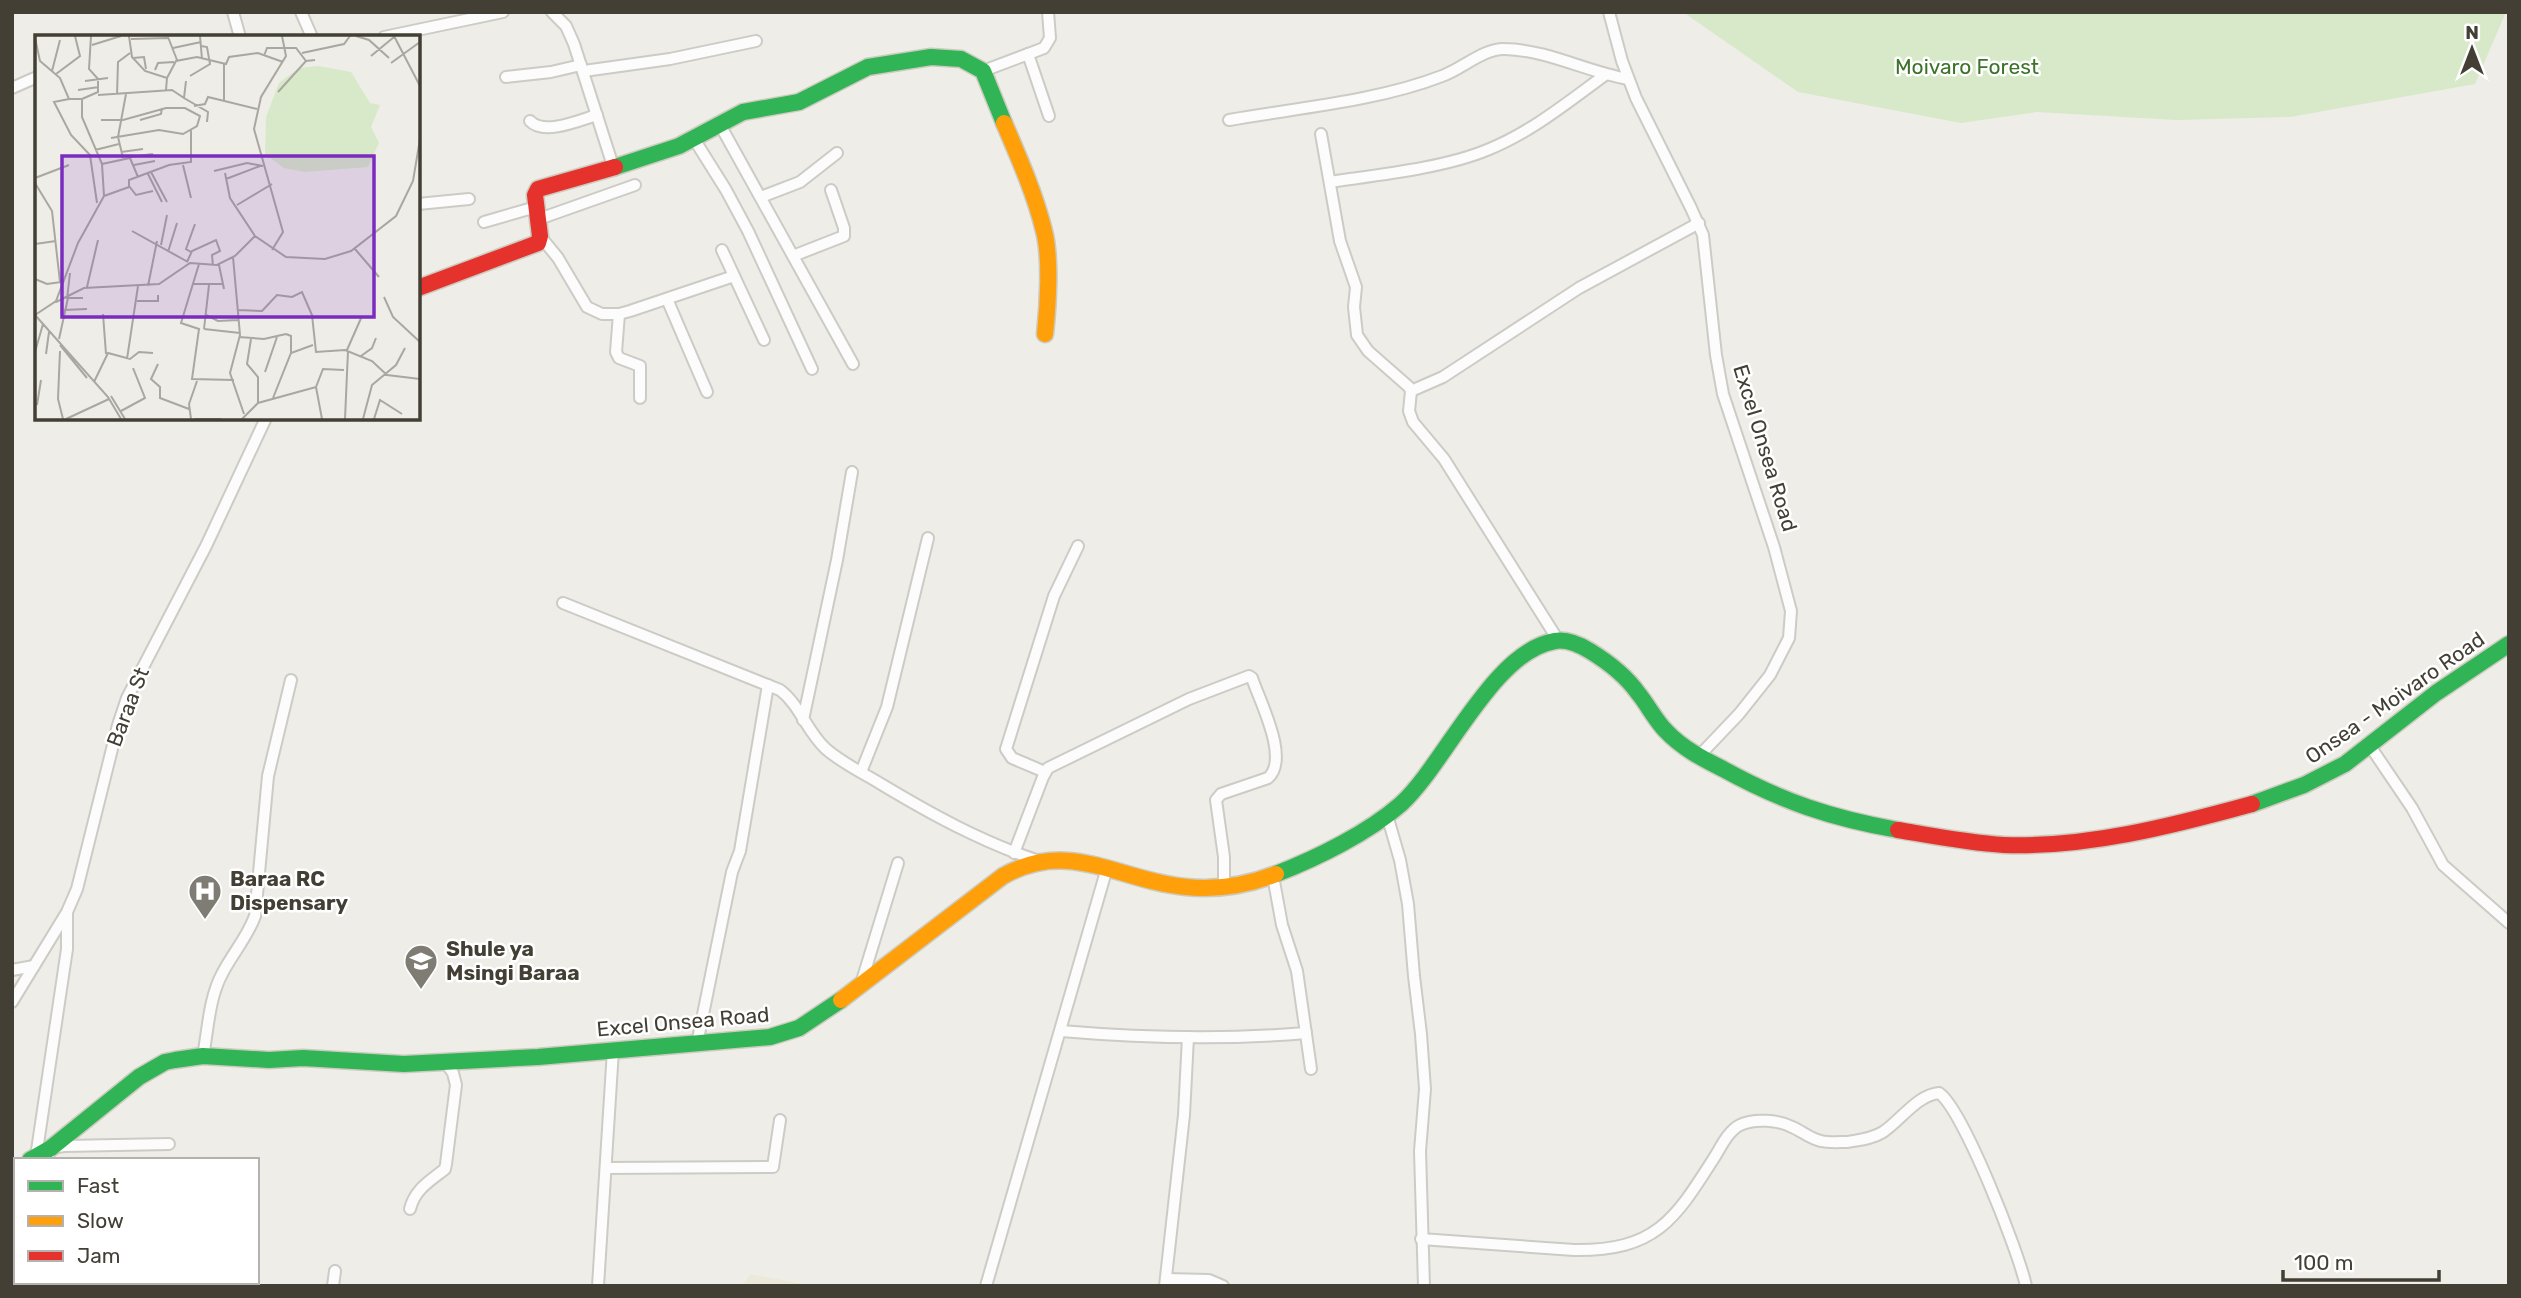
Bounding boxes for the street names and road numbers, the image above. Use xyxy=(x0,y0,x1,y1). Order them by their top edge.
street label: Excel Onsea Road xyxy=(1728,361,1803,534)
street label: Onsea - Moivaro Road xyxy=(2300,626,2489,769)
street label: Baraa St xyxy=(101,664,154,750)
street label: Excel Onsea Road xyxy=(596,1001,770,1042)

